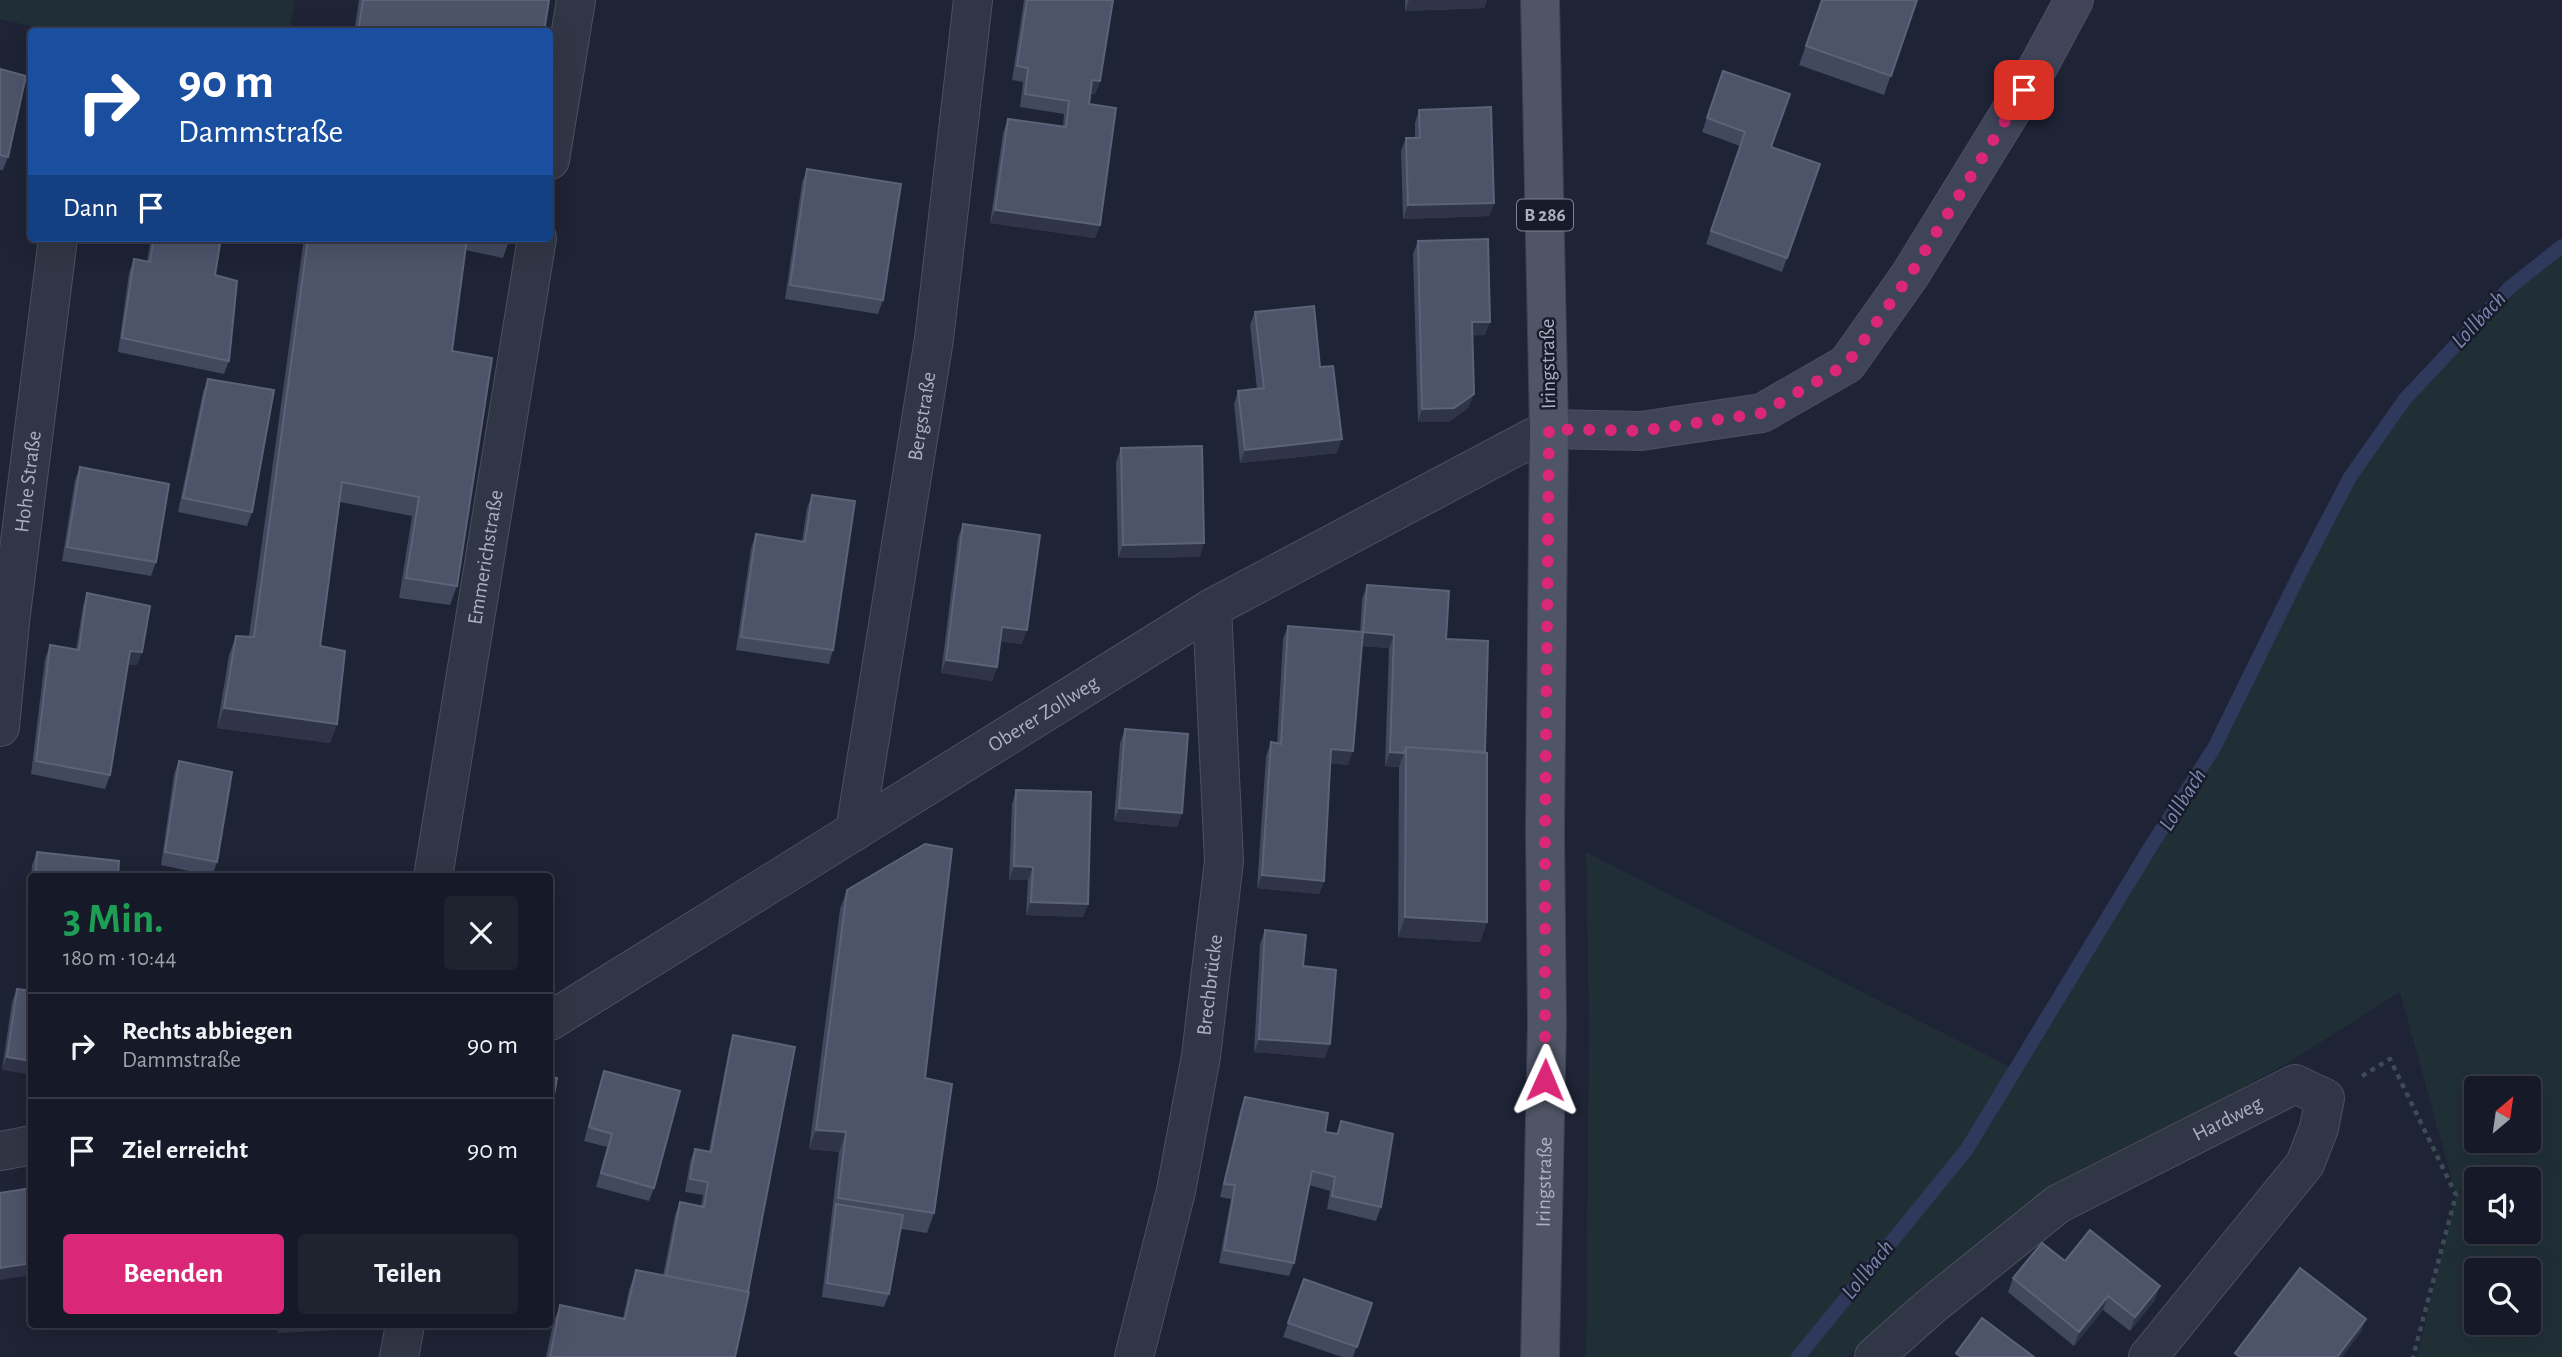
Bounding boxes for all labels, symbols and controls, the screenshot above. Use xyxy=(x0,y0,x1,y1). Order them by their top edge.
icon: right xyxy=(63,56,154,147)
text: 90 m xyxy=(178,58,274,107)
pin xyxy=(1994,60,2054,120)
icon: arrive xyxy=(2005,71,2043,109)
text: Dammstraße xyxy=(178,116,343,148)
icon: arrive xyxy=(132,189,170,227)
text: Dann xyxy=(63,195,118,221)
road number: B 286 xyxy=(1517,200,1573,230)
water label: Lollbach xyxy=(2447,287,2511,353)
street label: Iringstraße xyxy=(1537,319,1559,409)
street label: Bergstraße xyxy=(904,370,939,462)
street label: Hohe Straße xyxy=(11,429,44,534)
street label: Emmerichstraße xyxy=(464,488,506,626)
street label: Oberer Zollweg xyxy=(984,671,1102,756)
water label: Lollbach xyxy=(2155,765,2211,835)
button: close xyxy=(444,896,518,970)
text: 3 Min. xyxy=(63,898,164,940)
street label: Brechbrücke xyxy=(1193,933,1226,1037)
text: 180 m · 10:44 xyxy=(63,947,176,970)
text: Rechts abbiegen xyxy=(122,1018,293,1044)
icon: right xyxy=(63,1027,101,1065)
text: 90 m xyxy=(467,1032,518,1058)
position arrow xyxy=(1508,1043,1582,1117)
text: Dammstraße xyxy=(122,1049,241,1072)
north arrow xyxy=(2464,1076,2541,1153)
map controls xyxy=(2464,1076,2541,1335)
street label: Hardweg xyxy=(2189,1092,2266,1145)
icon: arrive xyxy=(63,1132,101,1170)
text: Ziel erreicht xyxy=(122,1137,248,1163)
text: 90 m xyxy=(467,1137,518,1163)
street label: Iringstraße xyxy=(1532,1137,1555,1227)
button: sound xyxy=(2464,1167,2541,1244)
button: Beenden xyxy=(63,1234,284,1314)
button: Teilen xyxy=(298,1234,518,1314)
water label: Lollbach xyxy=(1838,1236,1898,1304)
button: search xyxy=(2464,1258,2541,1335)

